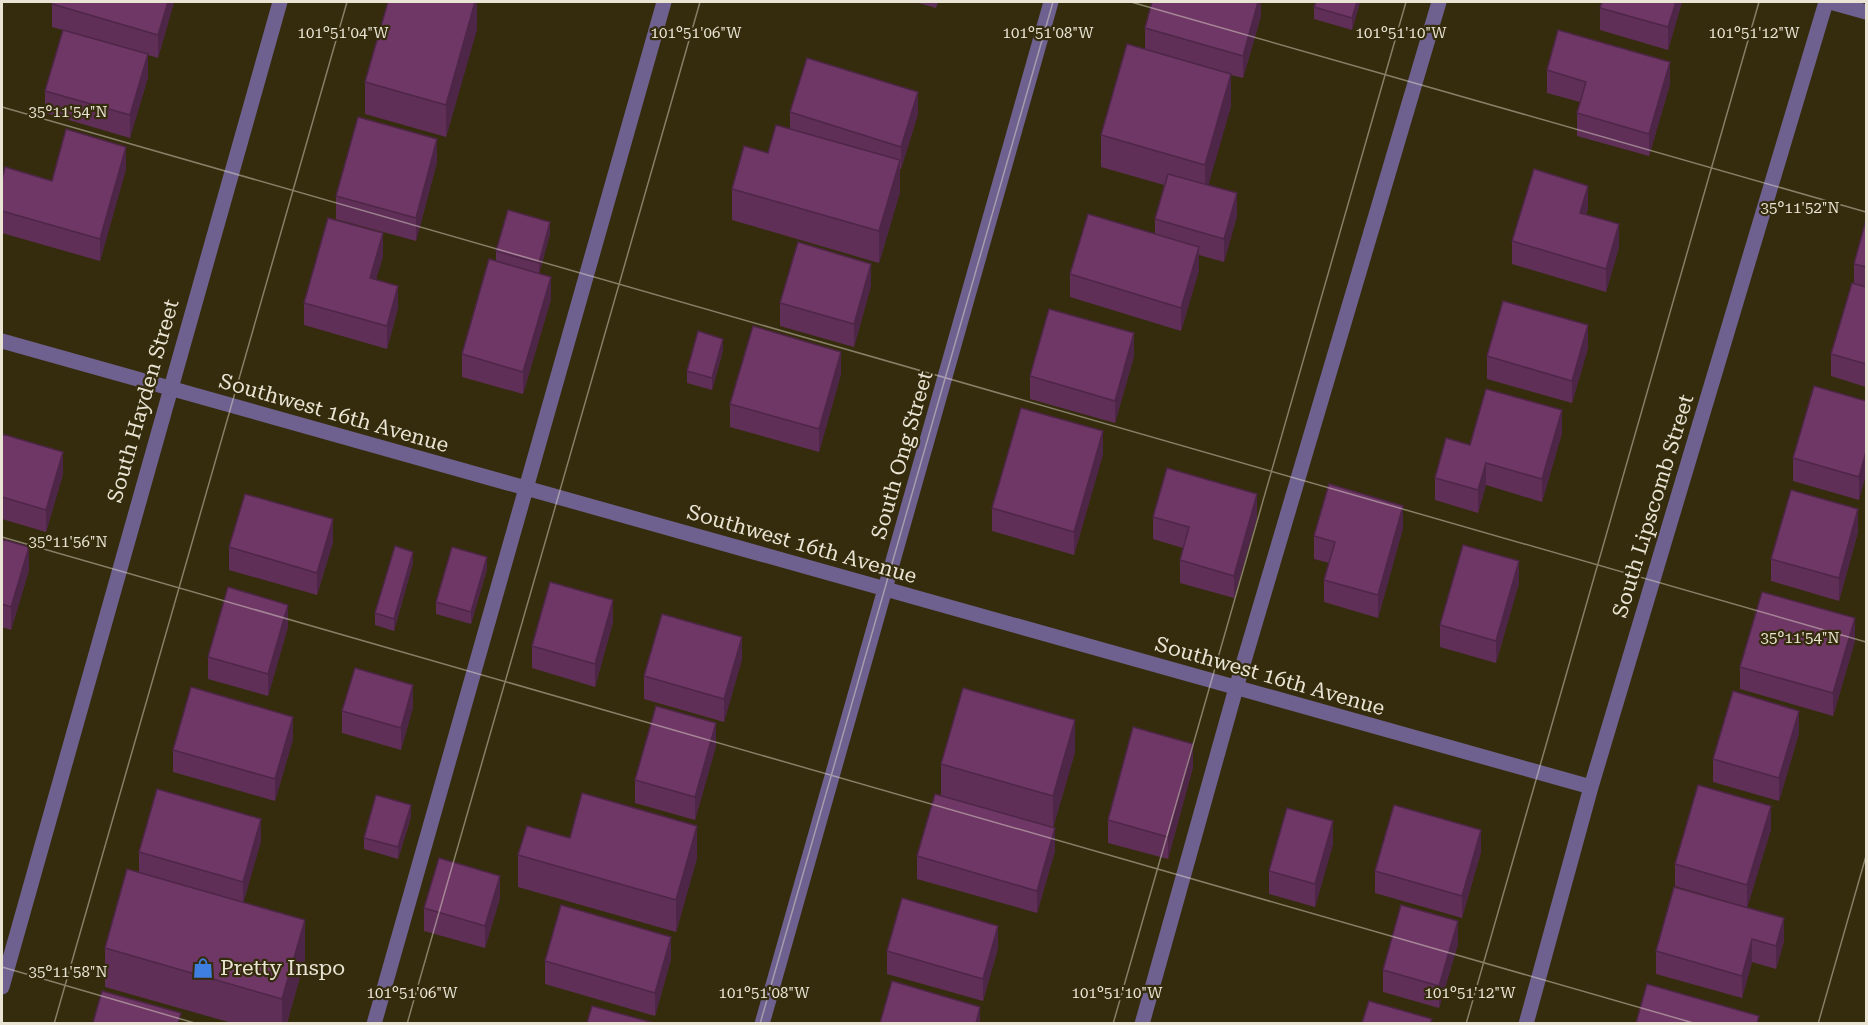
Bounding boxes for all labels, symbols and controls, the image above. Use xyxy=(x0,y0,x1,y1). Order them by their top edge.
text: 101°51'04"W xyxy=(298,24,389,42)
text: 101°51'06"W xyxy=(651,24,742,42)
text: 101°51'08"W xyxy=(1003,24,1094,42)
text: 101°51'10"W xyxy=(1356,24,1447,42)
text: 101°51'12"W xyxy=(1709,24,1800,42)
text: 35°11'54"N xyxy=(28,103,108,121)
text: 35°11'52"N xyxy=(1760,199,1840,217)
street label: South Hayden Street xyxy=(102,296,184,505)
street label: South Ong Street xyxy=(867,368,938,542)
street label: Southwest 16th Avenue xyxy=(216,369,452,457)
street label: South Lipscomb Street xyxy=(1608,391,1698,620)
street label: Southwest 16th Avenue xyxy=(684,500,920,588)
text: 35°11'56"N xyxy=(28,533,108,551)
text: 35°11'54"N xyxy=(1760,629,1840,647)
street label: Southwest 16th Avenue xyxy=(1152,632,1388,720)
shop icon: Pretty Inspo xyxy=(191,956,215,980)
place label: Pretty Inspo xyxy=(220,956,345,980)
text: 35°11'58"N xyxy=(28,963,108,981)
text: 101°51'06"W xyxy=(367,984,458,1002)
text: 101°51'08"W xyxy=(719,984,810,1002)
text: 101°51'10"W xyxy=(1072,984,1163,1002)
text: 101°51'12"W xyxy=(1425,984,1516,1002)

